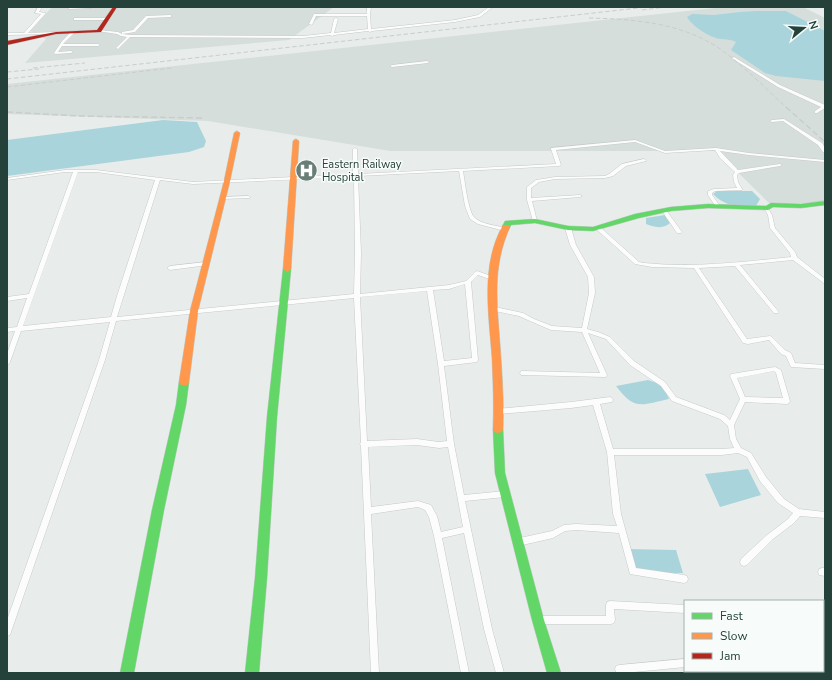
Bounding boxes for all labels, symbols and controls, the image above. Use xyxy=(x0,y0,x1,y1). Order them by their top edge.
north arrow xyxy=(784,8,824,48)
text: N xyxy=(805,19,821,31)
hospital icon: Eastern Railway Hospital xyxy=(294,157,320,183)
place label: Eastern Railway Hospital xyxy=(322,157,402,185)
legend xyxy=(684,600,824,672)
text: Fast xyxy=(720,608,743,624)
text: Slow xyxy=(720,628,748,644)
text: Jam xyxy=(719,648,741,664)

